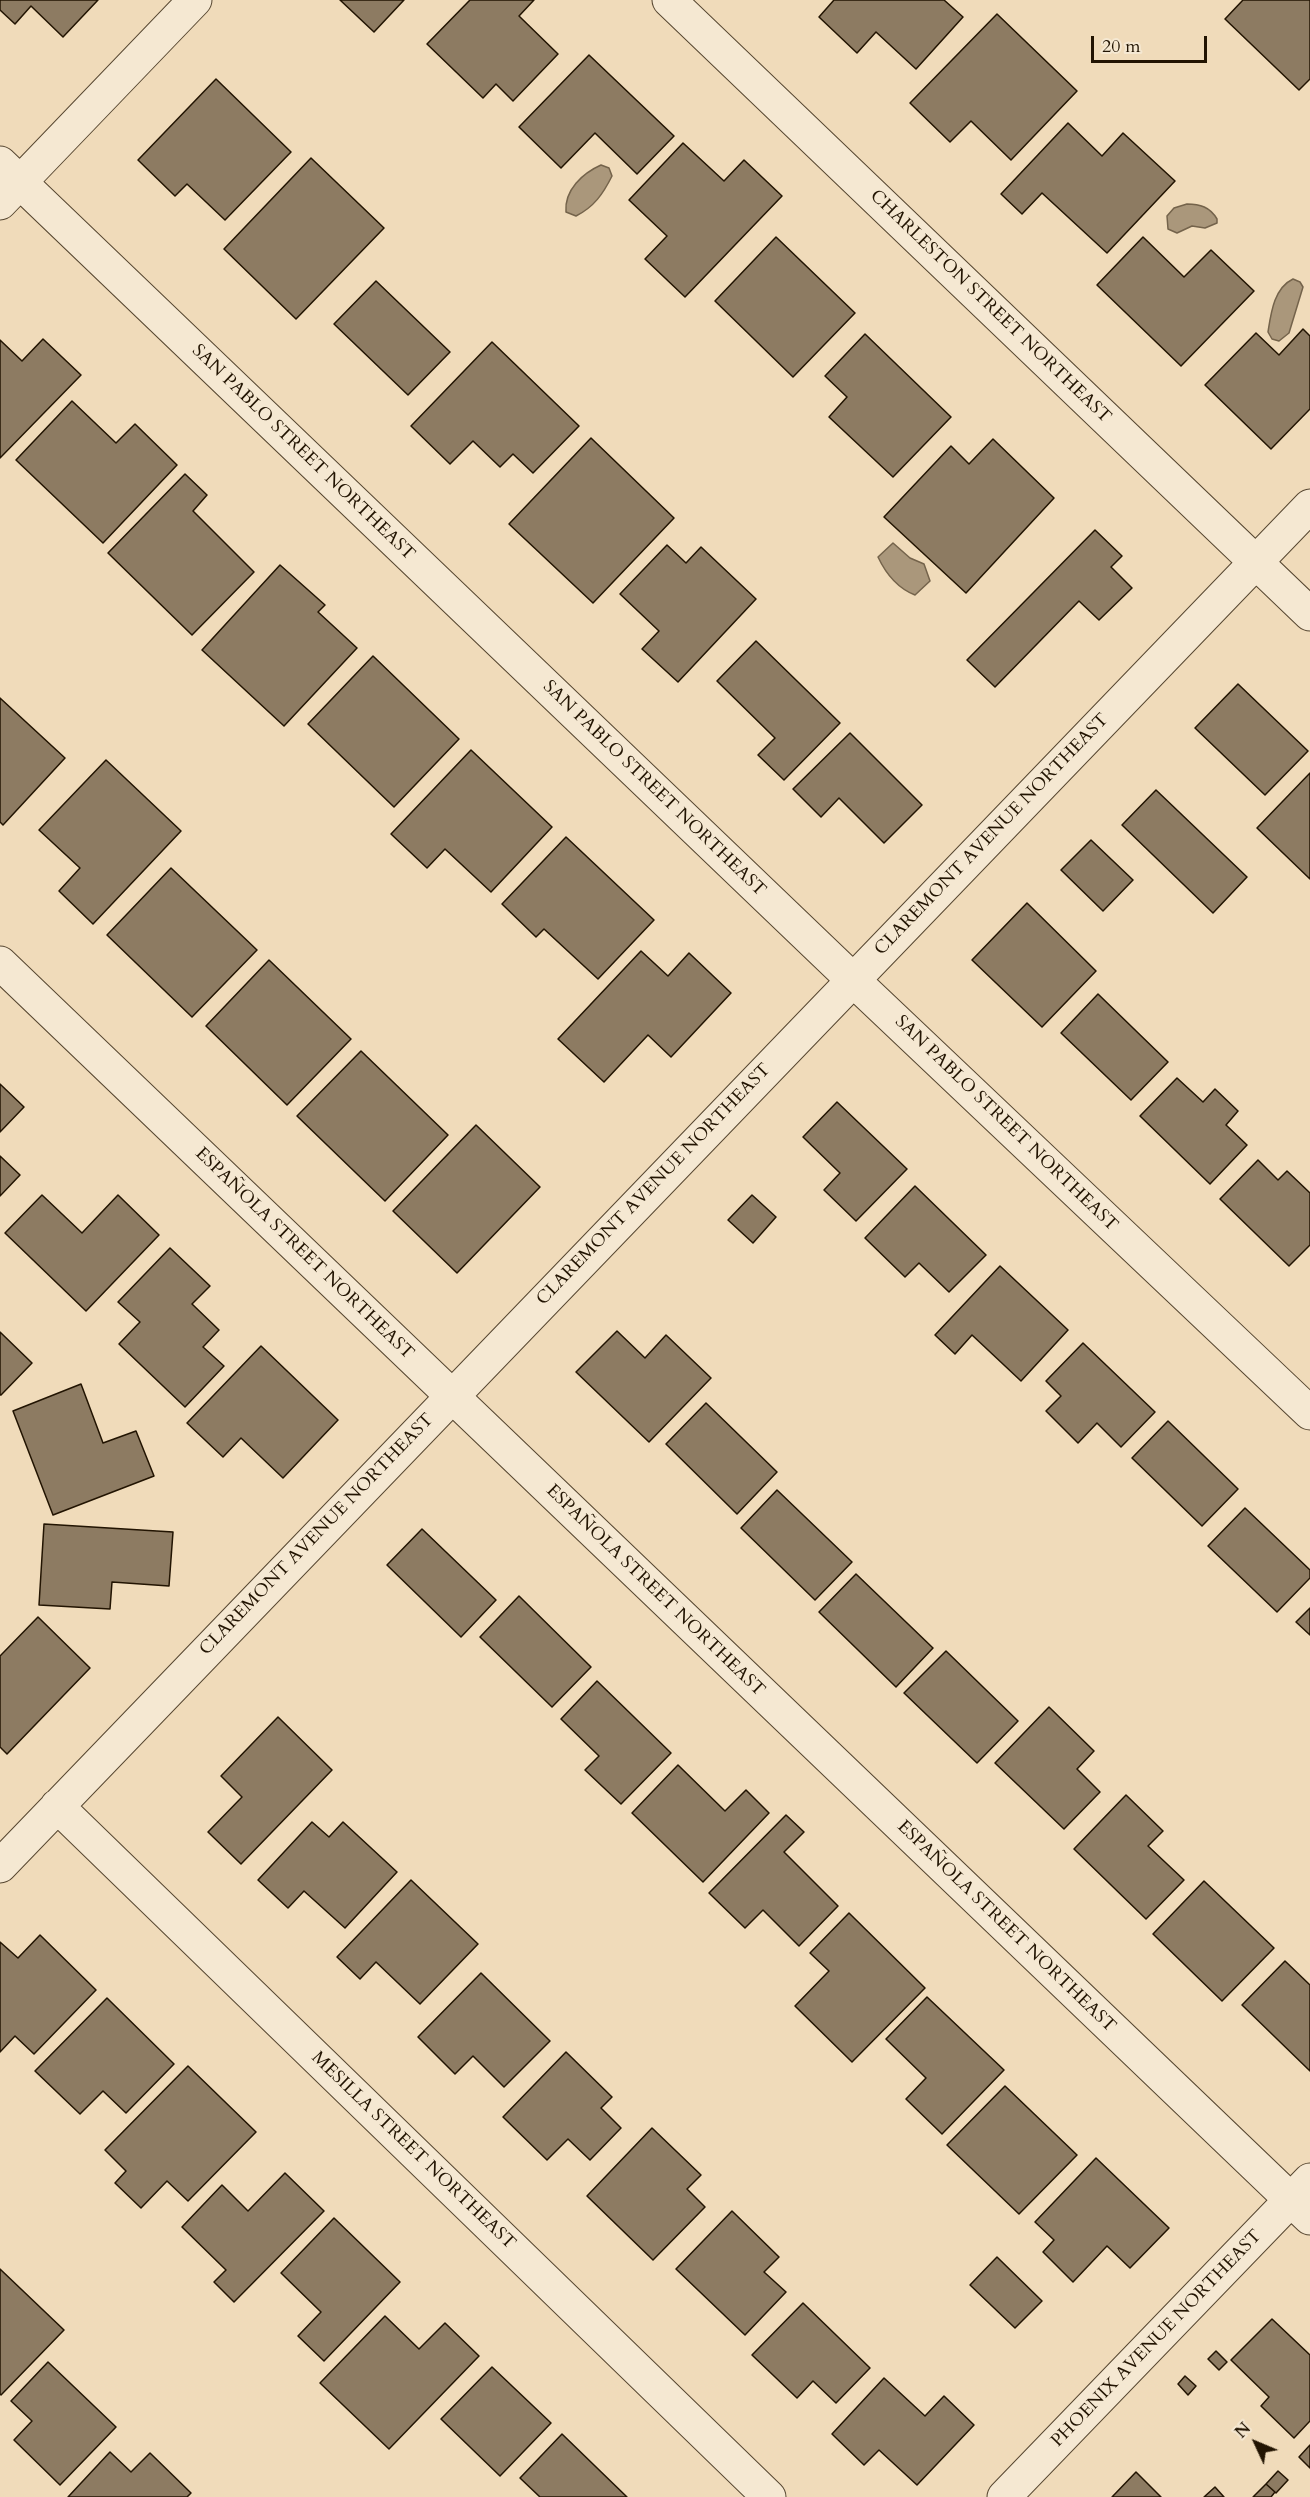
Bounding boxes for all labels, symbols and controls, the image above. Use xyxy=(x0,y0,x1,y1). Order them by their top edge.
scale bar xyxy=(1094,24,1210,62)
text: 20 m xyxy=(1102,34,1141,59)
street label: CHARLESTON STREET NORTHEAST xyxy=(865,186,1115,428)
street label: SAN PABLO STREET NORTHEAST xyxy=(187,340,419,566)
street label: SAN PABLO STREET NORTHEAST xyxy=(538,676,770,902)
street label: CLAREMONT AVENUE NORTHEAST xyxy=(870,710,1114,960)
street label: SAN PABLO STREET NORTHEAST xyxy=(890,1011,1122,1237)
street label: CLAREMONT AVENUE NORTHEAST xyxy=(532,1060,776,1310)
street label: ESPAÑOLA STREET NORTHEAST xyxy=(190,1144,418,1364)
street label: CLAREMONT AVENUE NORTHEAST xyxy=(195,1410,439,1660)
street label: ESPAÑOLA STREET NORTHEAST xyxy=(541,1481,769,1701)
street label: ESPAÑOLA STREET NORTHEAST xyxy=(892,1817,1120,2037)
street label: MESILLA STREET NORTHEAST xyxy=(306,2048,520,2254)
street label: PHOENIX AVENUE NORTHEAST xyxy=(1047,2226,1267,2452)
north arrow xyxy=(1226,2413,1286,2473)

